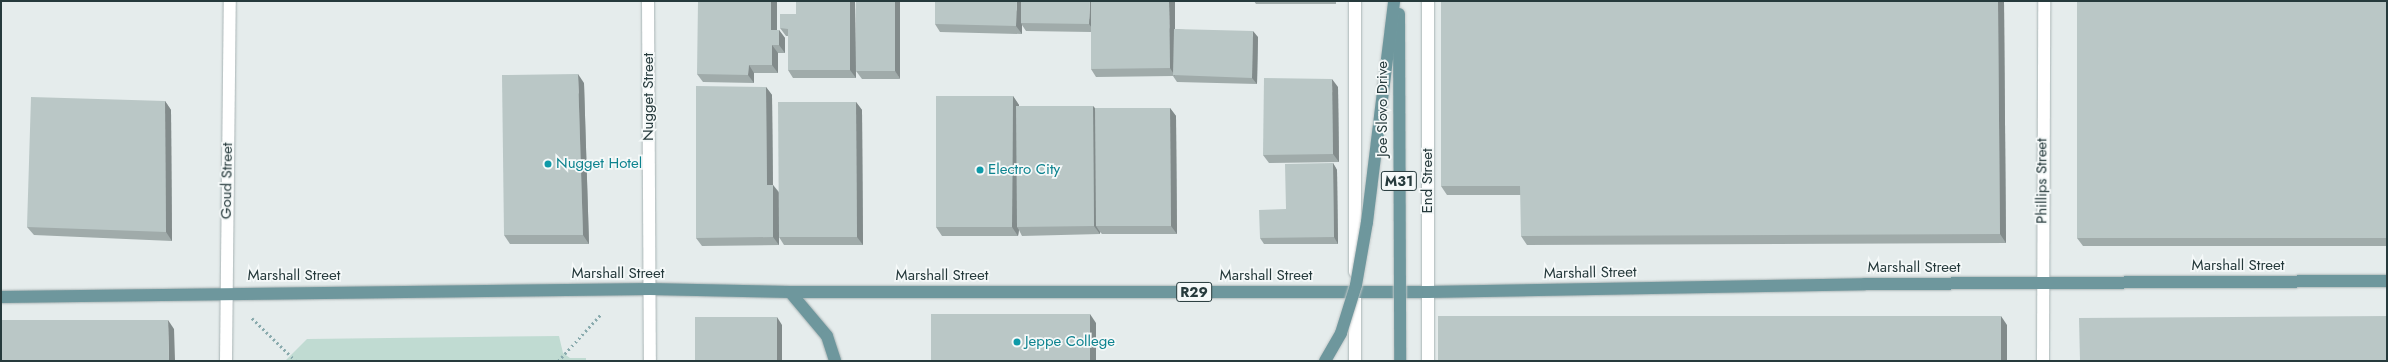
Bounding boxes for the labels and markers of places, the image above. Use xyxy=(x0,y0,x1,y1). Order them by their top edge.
place label: Nugget Hotel xyxy=(556,155,642,173)
marker: Nugget Hotel xyxy=(543,159,553,169)
place label: Electro City xyxy=(988,161,1060,179)
marker: Electro City xyxy=(975,165,985,175)
place label: Jeppe College xyxy=(1025,333,1115,351)
marker: Jeppe College xyxy=(1012,337,1022,347)

